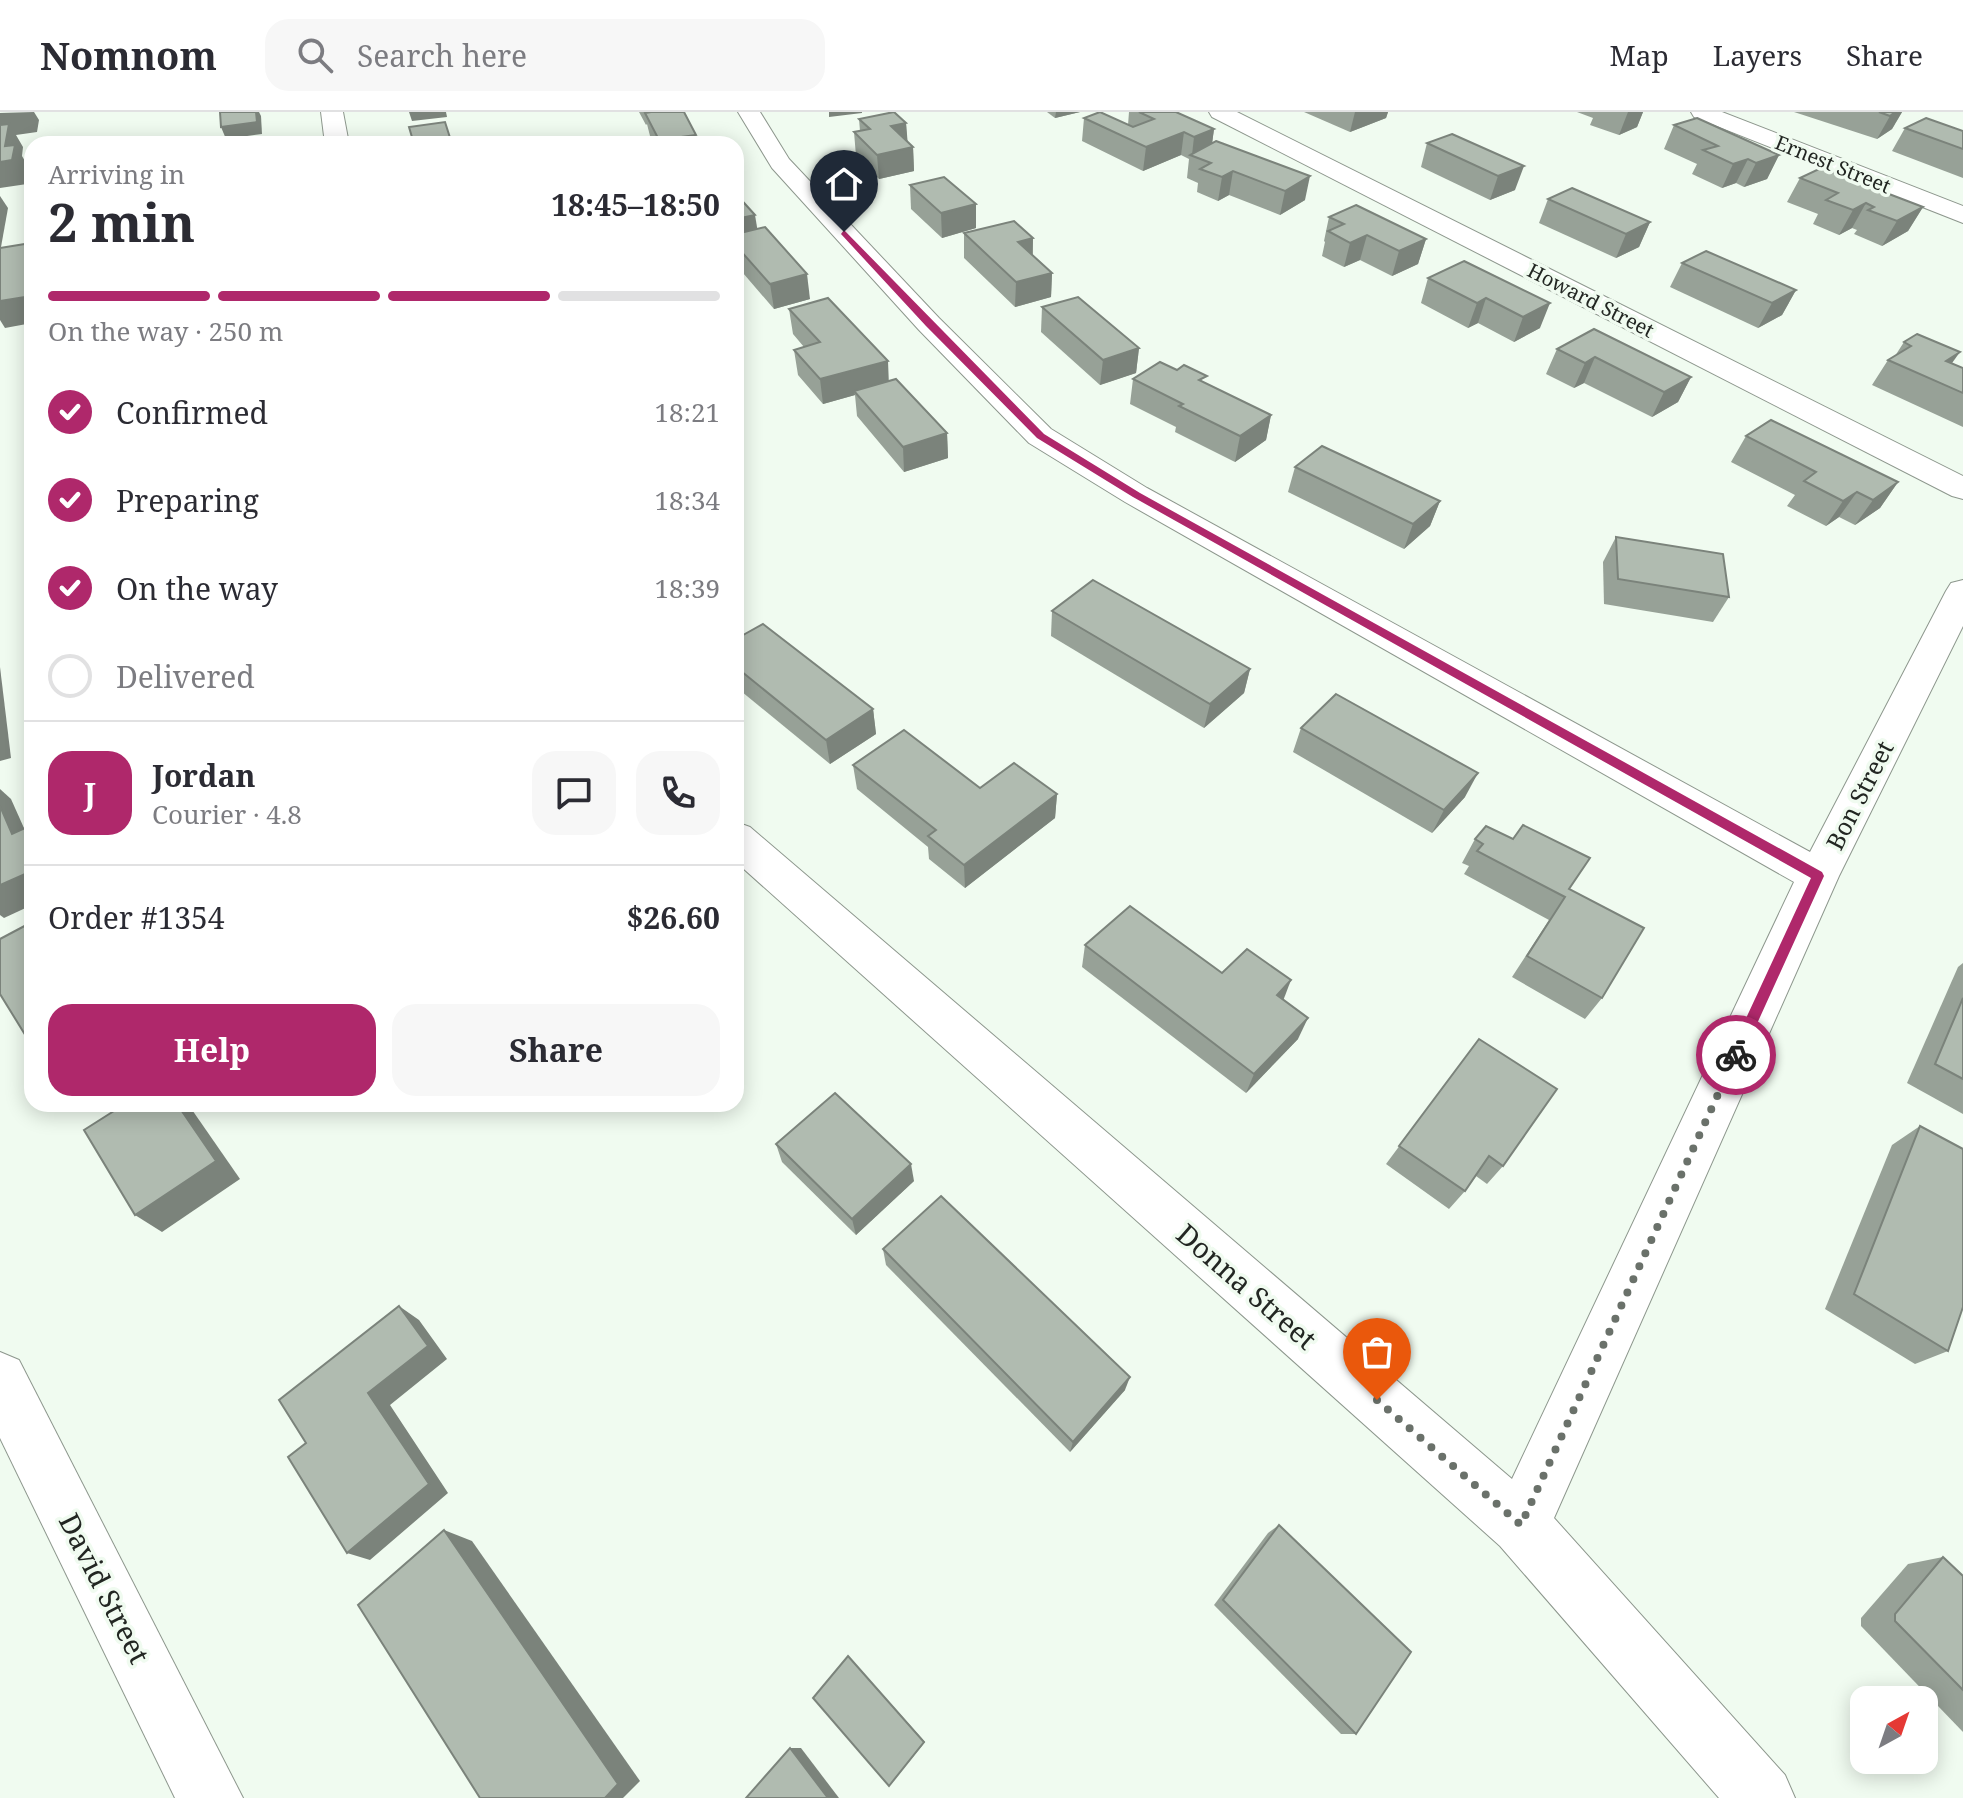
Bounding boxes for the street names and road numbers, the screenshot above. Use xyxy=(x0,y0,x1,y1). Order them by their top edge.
street label: Ernest Street xyxy=(1771,129,1895,199)
street label: Howard Street xyxy=(1523,257,1659,343)
street label: Bon Street xyxy=(1817,735,1901,855)
street label: Donna Street xyxy=(1169,1215,1325,1357)
street label: David Street xyxy=(51,1506,159,1670)

